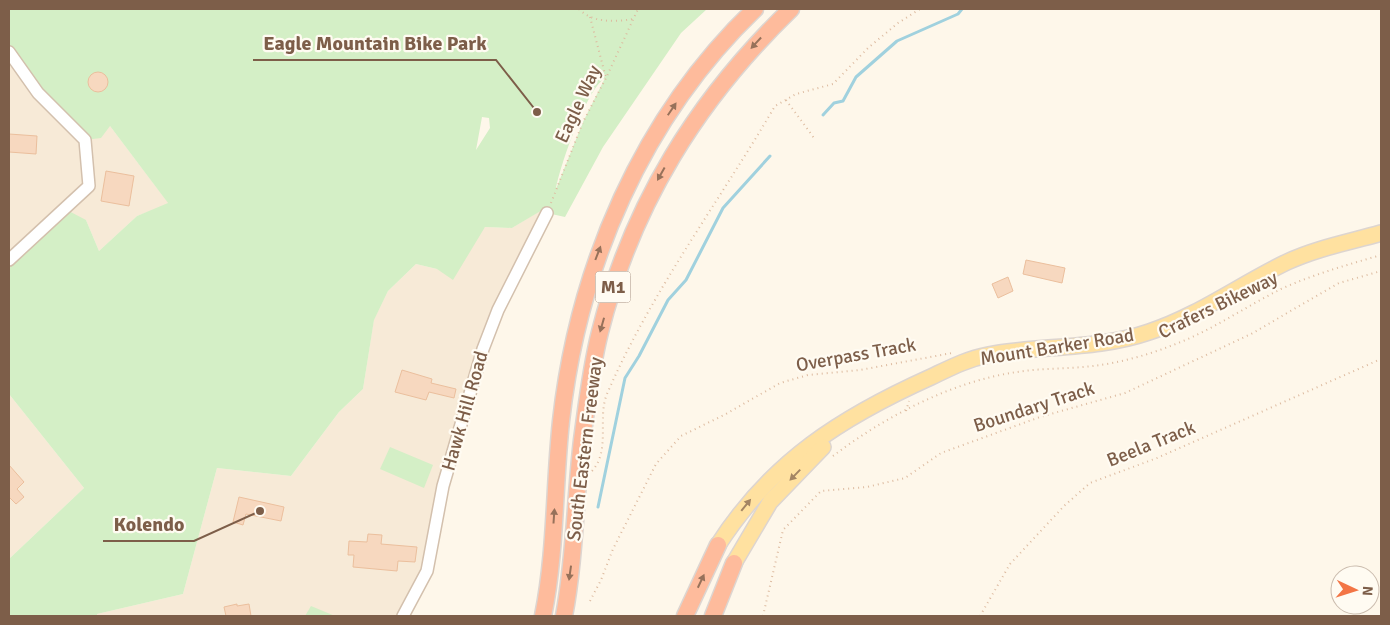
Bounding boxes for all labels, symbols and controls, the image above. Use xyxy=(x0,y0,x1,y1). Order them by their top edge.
callout: Eagle Mountain Bike Park xyxy=(253,25,496,60)
text: Eagle Mountain Bike Park xyxy=(263,31,487,56)
one-way arrow xyxy=(750,37,762,49)
street label: Eagle Way xyxy=(550,61,606,147)
one-way arrow xyxy=(667,102,677,116)
one-way arrow xyxy=(657,167,665,181)
one-way arrow xyxy=(595,246,603,260)
street label: Crafers Bikeway xyxy=(1154,266,1282,344)
road number: M1 xyxy=(596,272,630,302)
one-way arrow xyxy=(597,317,605,332)
street label: Mount Barker Road xyxy=(978,323,1136,371)
street label: Overpass Track xyxy=(794,333,918,377)
street label: Hawk Hill Road xyxy=(436,348,494,474)
street label: South Eastern Freeway xyxy=(562,356,608,542)
street label: Boundary Track xyxy=(971,376,1098,438)
street label: Beela Track xyxy=(1103,415,1199,473)
one-way arrow xyxy=(789,468,801,480)
one-way arrow xyxy=(741,498,751,512)
callout: Kolendo xyxy=(103,506,194,541)
one-way arrow xyxy=(550,507,558,523)
text: Kolendo xyxy=(114,512,184,537)
one-way arrow xyxy=(566,565,574,581)
north arrow xyxy=(1330,565,1380,615)
one-way arrow xyxy=(698,574,706,588)
text: N xyxy=(1359,585,1376,596)

